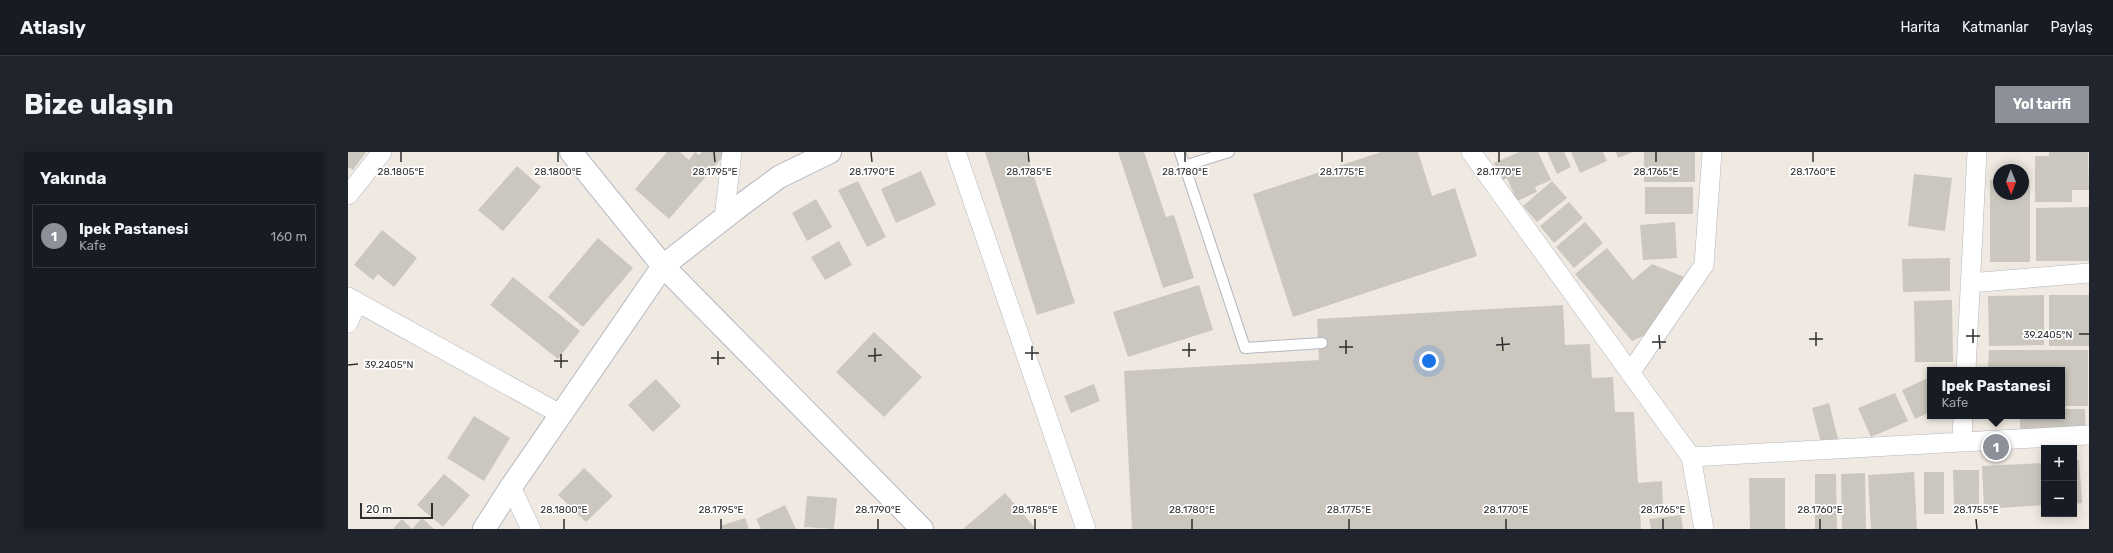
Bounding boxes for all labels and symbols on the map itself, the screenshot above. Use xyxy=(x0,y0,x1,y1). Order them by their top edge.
north arrow xyxy=(1993,164,2029,200)
text: 28.1805°E xyxy=(378,166,424,178)
text: 28.1800°E xyxy=(534,166,582,178)
text: 28.1795°E xyxy=(692,166,738,178)
text: 28.1790°E xyxy=(849,166,895,178)
text: 28.1785°E xyxy=(1006,166,1052,178)
text: 28.1780°E xyxy=(1162,166,1208,178)
text: 28.1775°E xyxy=(1320,166,1364,178)
text: 28.1770°E xyxy=(1477,166,1521,178)
text: 28.1765°E xyxy=(1634,166,1679,178)
text: 28.1760°E xyxy=(1790,166,1836,178)
text: 39.2405°N xyxy=(2024,329,2073,341)
your location xyxy=(1419,351,1439,371)
text: 39.2405°N xyxy=(365,359,414,371)
pin: 1 xyxy=(1983,432,2009,462)
scale bar xyxy=(360,501,433,520)
text: 28.1800°E xyxy=(540,504,588,516)
text: 28.1795°E xyxy=(698,504,744,516)
text: 28.1790°E xyxy=(855,504,901,516)
text: 28.1785°E xyxy=(1012,504,1058,516)
text: 28.1780°E xyxy=(1169,504,1215,516)
text: 28.1775°E xyxy=(1327,504,1371,516)
text: 28.1770°E xyxy=(1484,504,1528,516)
text: 28.1765°E xyxy=(1641,504,1686,516)
text: 28.1760°E xyxy=(1797,504,1843,516)
text: 28.1755°E xyxy=(1953,504,1999,516)

